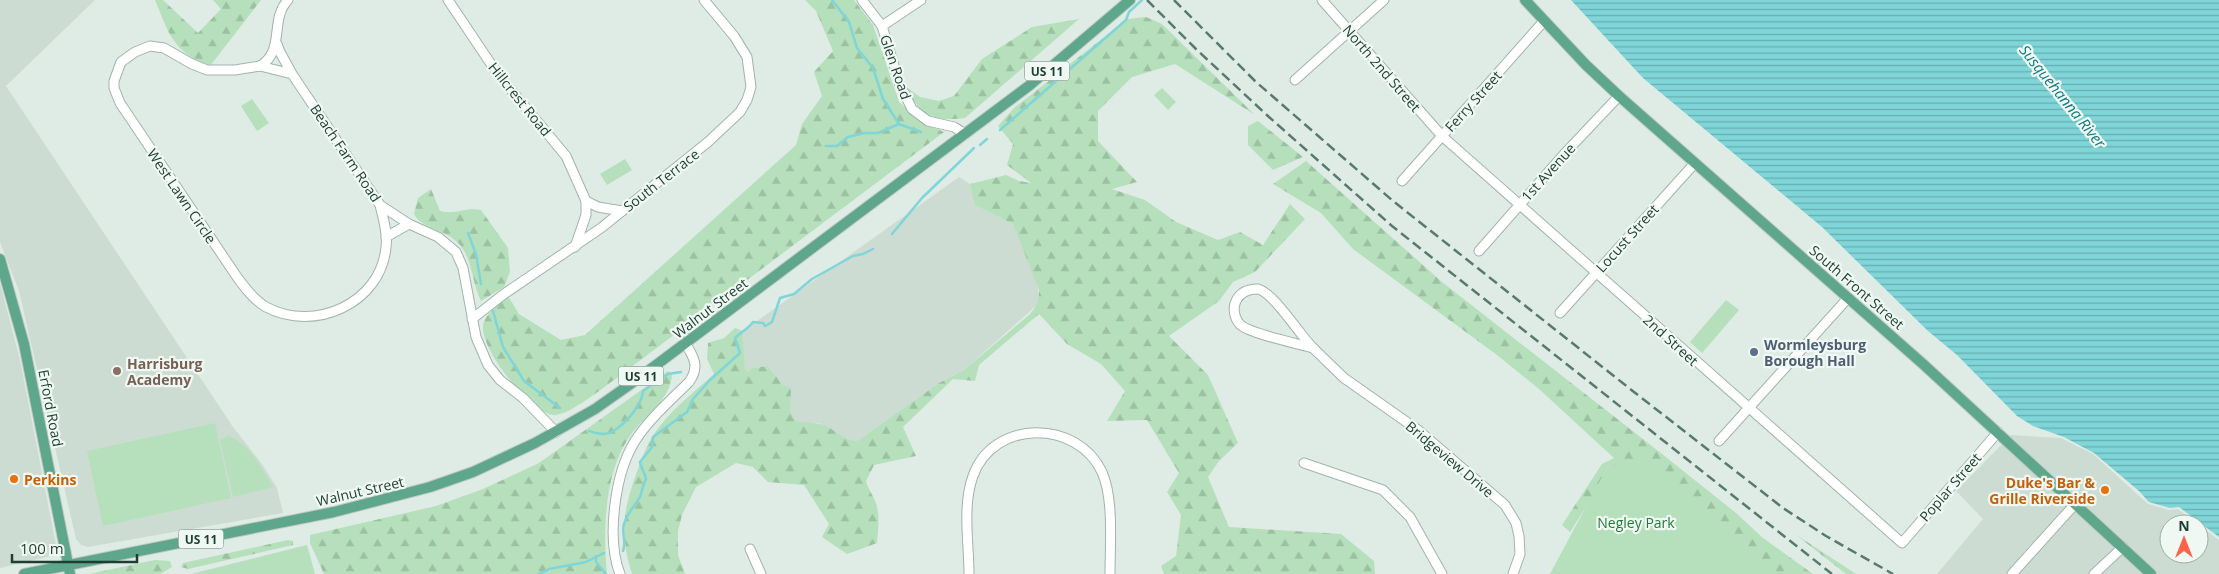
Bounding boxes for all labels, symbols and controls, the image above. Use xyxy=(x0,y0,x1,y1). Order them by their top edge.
street label: North 2nd Street xyxy=(1339,20,1425,116)
street label: Glen Road xyxy=(876,32,916,102)
water label: Susquehanna River xyxy=(2015,40,2111,152)
street label: Hillcrest Road xyxy=(484,58,556,140)
road number: US 11 xyxy=(1024,61,1070,80)
street label: Ferry Street xyxy=(1440,66,1506,136)
street label: Beach Farm Road xyxy=(306,100,386,206)
street label: 1st Avenue xyxy=(1517,139,1579,205)
street label: South Terrace xyxy=(619,144,703,216)
street label: West Lawn Circle xyxy=(143,145,221,247)
street label: Locust Street xyxy=(1591,200,1663,276)
street label: South Front Street xyxy=(1806,241,1908,333)
street label: Walnut Street xyxy=(669,274,751,342)
street label: 2nd Street xyxy=(1639,310,1703,370)
place label: Wormleysburg Borough Hall xyxy=(1764,335,1866,370)
marker: Wormleysburg Borough Hall xyxy=(1748,346,1760,358)
place label: Harrisburg Academy xyxy=(127,354,203,389)
marker: Harrisburg Academy xyxy=(111,365,123,377)
road number: US 11 xyxy=(618,366,664,386)
street label: Erford Road xyxy=(34,368,68,448)
street label: Bridgeview Drive xyxy=(1402,417,1498,502)
street label: Poplar Street xyxy=(1915,449,1985,525)
place label: Perkins xyxy=(24,470,77,489)
street label: Walnut Street xyxy=(314,472,406,510)
marker: Perkins xyxy=(8,473,20,485)
place label: Duke's Bar & Grille Riverside xyxy=(1989,473,2095,508)
marker: Duke's Bar & Grille Riverside xyxy=(2099,484,2111,496)
park label: Negley Park xyxy=(1597,513,1675,532)
north arrow xyxy=(2159,514,2209,564)
text: N xyxy=(2178,516,2190,535)
road number: US 11 xyxy=(178,530,224,548)
scale bar xyxy=(12,532,138,564)
text: 100 m xyxy=(20,538,64,558)

